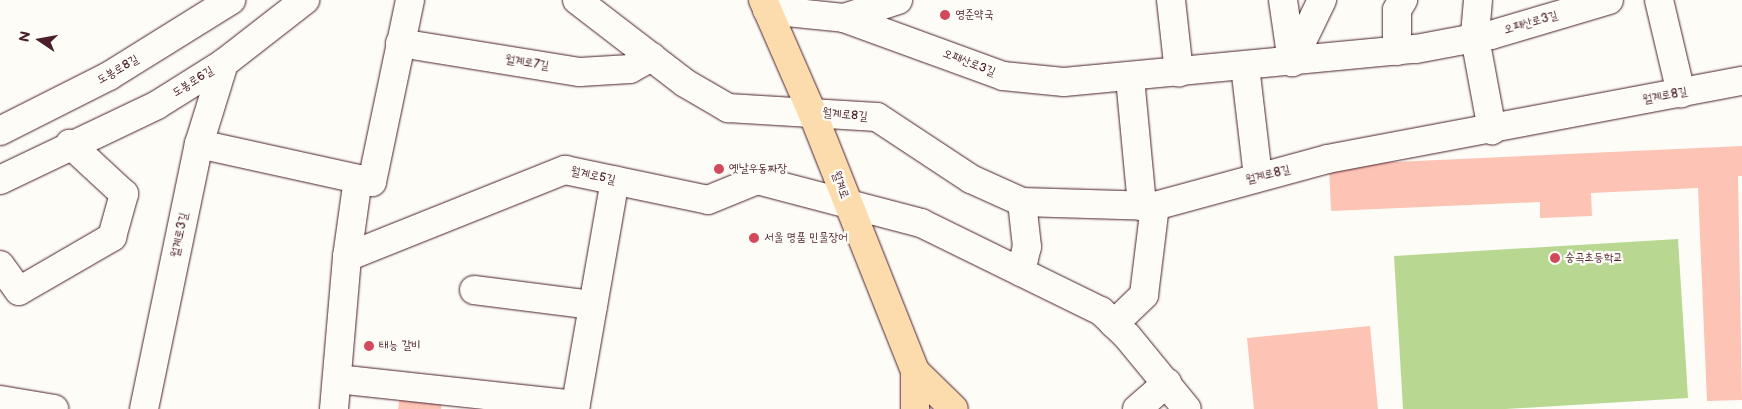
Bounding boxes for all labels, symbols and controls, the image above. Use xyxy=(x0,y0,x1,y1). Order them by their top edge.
place label: 영준약국 xyxy=(955,8,994,22)
street label: 오패산로3길 xyxy=(1502,8,1560,38)
marker: 영준약국 xyxy=(939,9,951,21)
north arrow xyxy=(15,15,65,65)
text: N xyxy=(15,30,34,44)
street label: 오패산로3길 xyxy=(940,46,998,80)
street label: 도봉로8길 xyxy=(95,52,141,88)
street label: 월계로7길 xyxy=(504,52,550,74)
street label: 도봉로6길 xyxy=(170,64,216,100)
street label: 월계로8길 xyxy=(1641,85,1689,107)
street label: 월계로8길 xyxy=(822,106,868,124)
place label: 옛날우동짜장 xyxy=(729,162,787,176)
street label: 월계로8길 xyxy=(1244,162,1292,188)
marker: 옛날우동짜장 xyxy=(713,163,725,175)
street label: 월계로5길 xyxy=(569,164,617,188)
street label: 월계로 xyxy=(828,169,852,201)
street label: 월계로3길 xyxy=(168,211,192,259)
place label: 서울 명품 민물장어 xyxy=(764,231,848,245)
marker: 서울 명품 민물장어 xyxy=(748,232,760,244)
place label: 숭곡초등학교 xyxy=(1565,251,1623,265)
marker: 숭곡초등학교 xyxy=(1549,252,1561,264)
place label: 태능 갈비 xyxy=(379,339,421,353)
marker: 태능 갈비 xyxy=(363,340,375,352)

